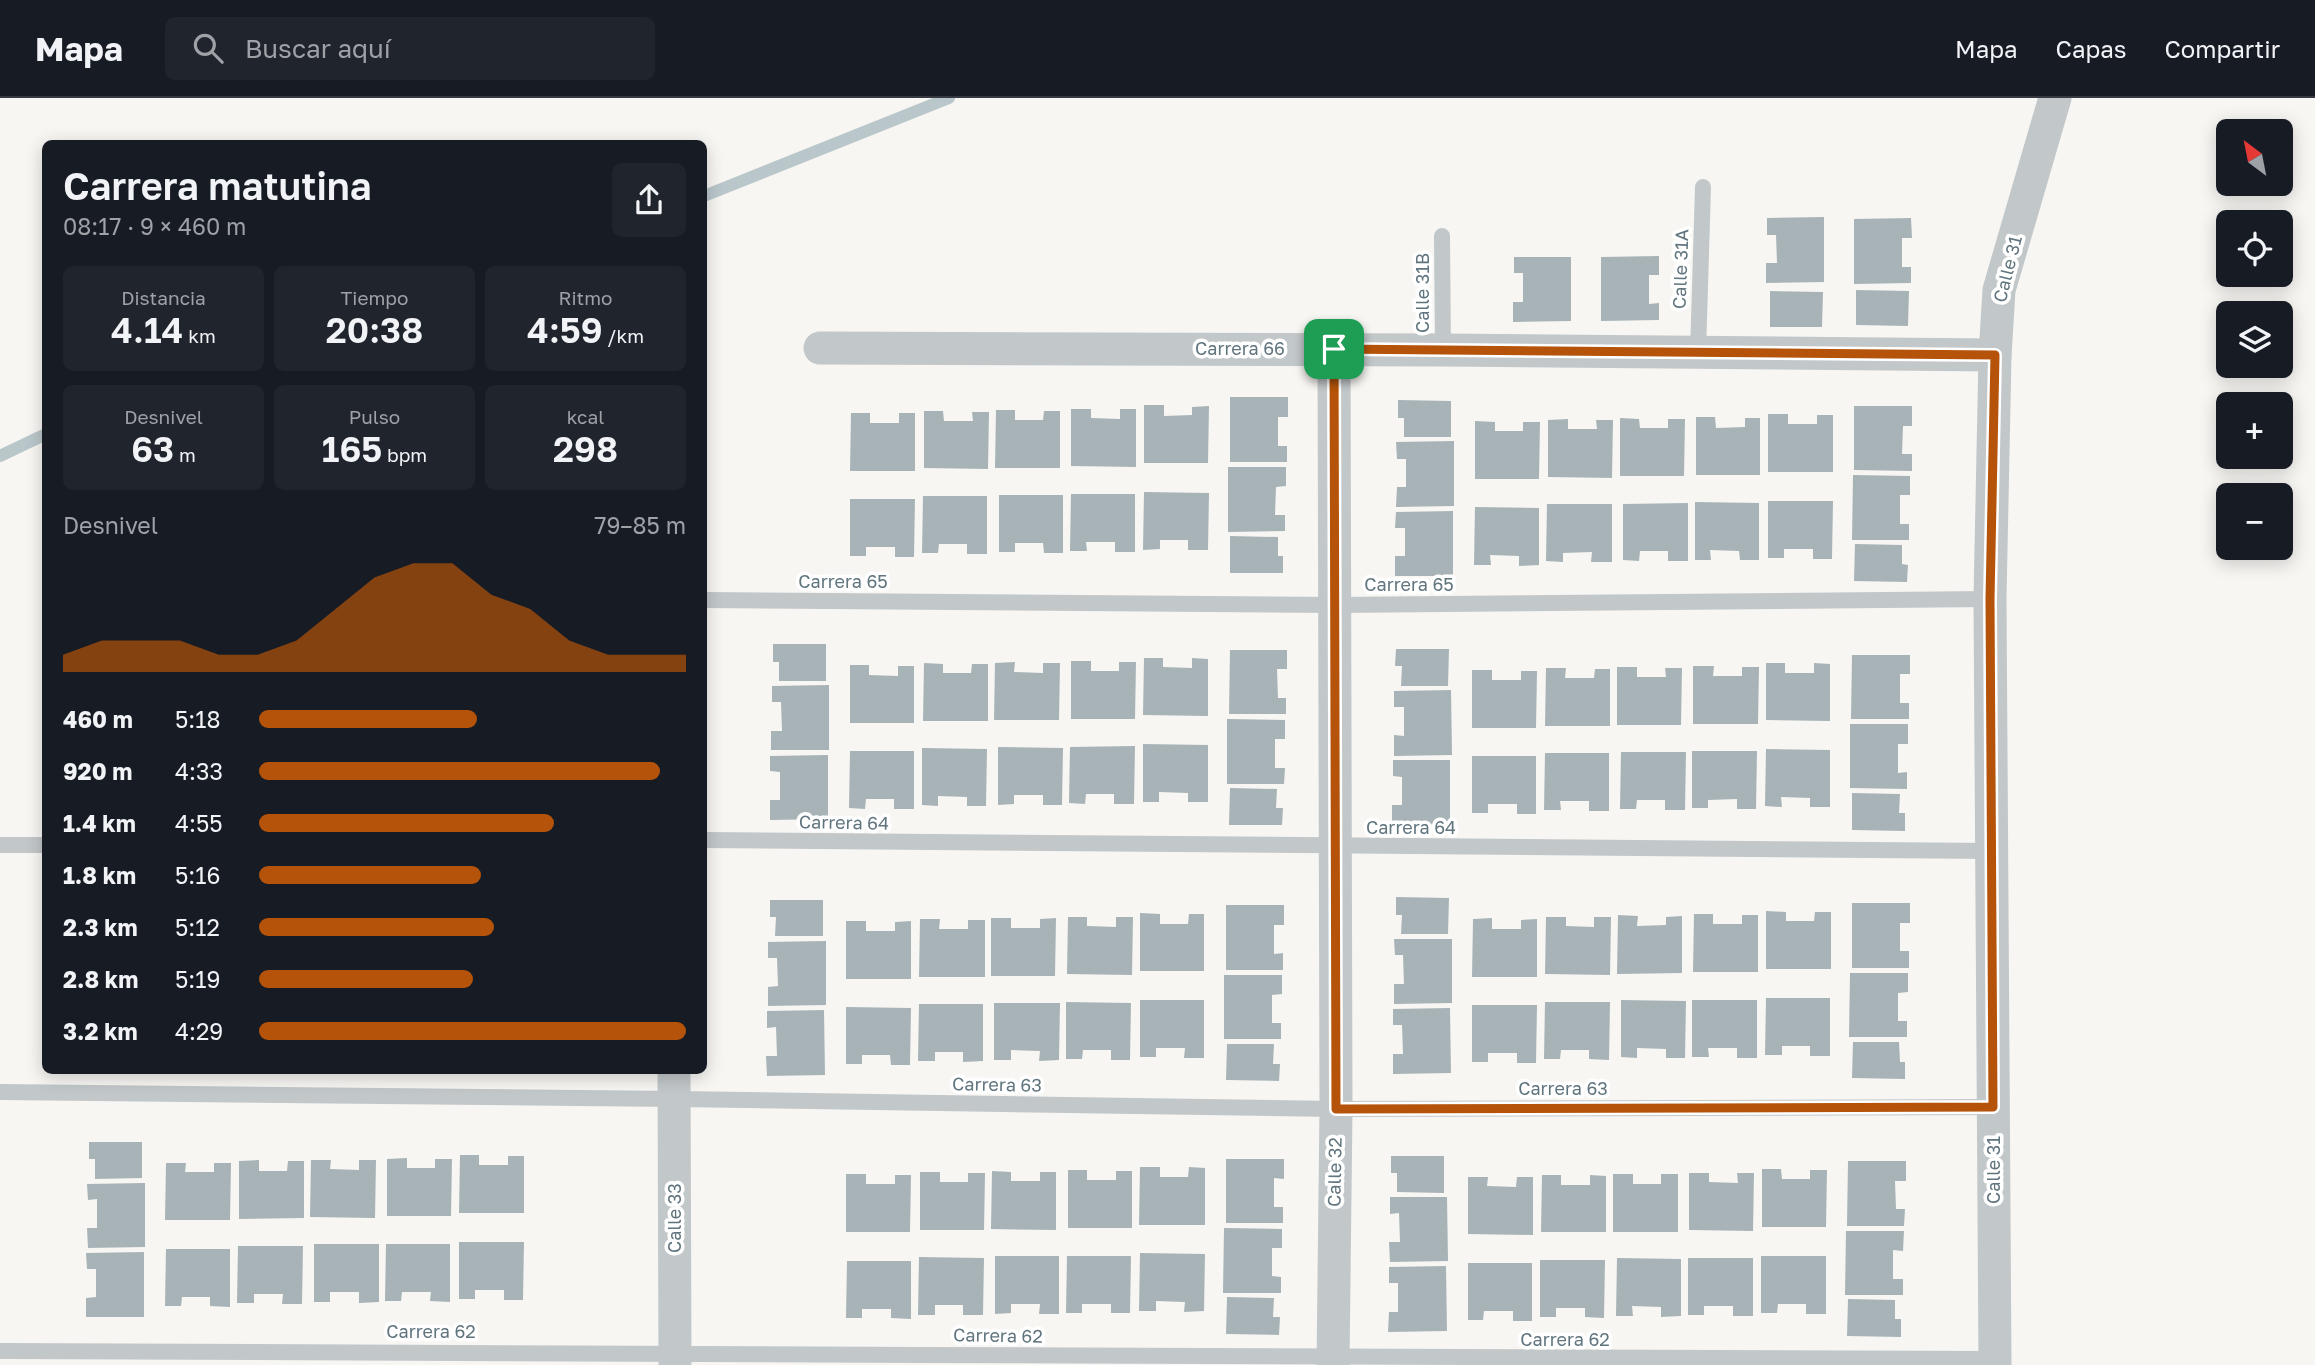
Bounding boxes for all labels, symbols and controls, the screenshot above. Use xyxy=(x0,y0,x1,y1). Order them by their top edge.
search box xyxy=(165,17,655,80)
text: Mapa xyxy=(35,29,123,68)
icon: search xyxy=(189,29,227,67)
text: Buscar aquí xyxy=(245,33,391,64)
text: Mapa xyxy=(1955,34,2018,63)
text: Capas xyxy=(2056,34,2126,63)
text: Compartir xyxy=(2164,34,2280,63)
north arrow xyxy=(2216,119,2292,196)
map controls xyxy=(2216,119,2293,560)
text: Carrera matutina xyxy=(63,163,372,208)
button: share xyxy=(612,163,686,237)
button: locate xyxy=(2216,210,2293,287)
text: 08:17 · 9 × 460 m xyxy=(63,212,246,240)
street label: Calle 31A xyxy=(1668,229,1692,309)
street label: Calle 31 xyxy=(1988,233,2026,304)
street label: Calle 31B xyxy=(1411,253,1433,333)
text: Distancia xyxy=(121,286,206,309)
text: Tiempo xyxy=(341,286,408,309)
text: Ritmo xyxy=(559,286,612,309)
button: layers xyxy=(2216,301,2293,378)
text: 4.14 xyxy=(111,309,184,351)
text: 20:38 xyxy=(326,309,423,351)
text: 4:59 xyxy=(527,309,603,351)
pin xyxy=(1304,319,1364,379)
text: km xyxy=(184,324,216,347)
text: /km xyxy=(603,324,644,347)
icon: arrive xyxy=(1315,330,1353,368)
street label: Carrera 66 xyxy=(1195,337,1285,359)
button: + xyxy=(2216,392,2293,469)
text: Desnivel xyxy=(124,405,203,428)
text: Pulso xyxy=(349,405,400,428)
text: kcal xyxy=(567,405,604,428)
text: 63 xyxy=(131,428,174,470)
text: 165 xyxy=(322,428,382,470)
text: 298 xyxy=(553,428,618,470)
text: m xyxy=(174,443,196,466)
text: bpm xyxy=(382,443,427,466)
button: − xyxy=(2216,483,2293,560)
text: Desnivel xyxy=(63,511,158,539)
text: 79–85 m xyxy=(594,511,686,539)
street label: Carrera 65 xyxy=(798,570,888,592)
street label: Carrera 65 xyxy=(1364,573,1454,595)
text: 460 m xyxy=(63,705,133,733)
text: 5:18 xyxy=(175,705,220,733)
text: 920 m xyxy=(63,757,132,785)
text: 4:33 xyxy=(175,757,223,785)
text: 1.4 km xyxy=(63,809,136,837)
text: 4:55 xyxy=(175,809,223,837)
street label: Carrera 64 xyxy=(799,810,889,834)
street label: Carrera 64 xyxy=(1366,816,1456,838)
text: 1.8 km xyxy=(63,861,136,889)
text: 5:16 xyxy=(175,861,220,889)
text: 2.3 km xyxy=(63,913,138,941)
text: 5:12 xyxy=(175,913,220,941)
text: 2.8 km xyxy=(63,965,138,993)
text: 5:19 xyxy=(175,965,220,993)
text: 3.2 km xyxy=(63,1017,138,1045)
text: 4:29 xyxy=(175,1017,223,1045)
street label: Carrera 63 xyxy=(952,1072,1042,1096)
street label: Carrera 63 xyxy=(1518,1077,1608,1099)
street label: Calle 31 xyxy=(1982,1136,2004,1204)
street label: Calle 32 xyxy=(1322,1137,1346,1207)
street label: Calle 33 xyxy=(663,1183,685,1253)
street label: Carrera 62 xyxy=(386,1320,476,1342)
street label: Carrera 62 xyxy=(953,1323,1043,1347)
street label: Carrera 62 xyxy=(1520,1328,1610,1350)

